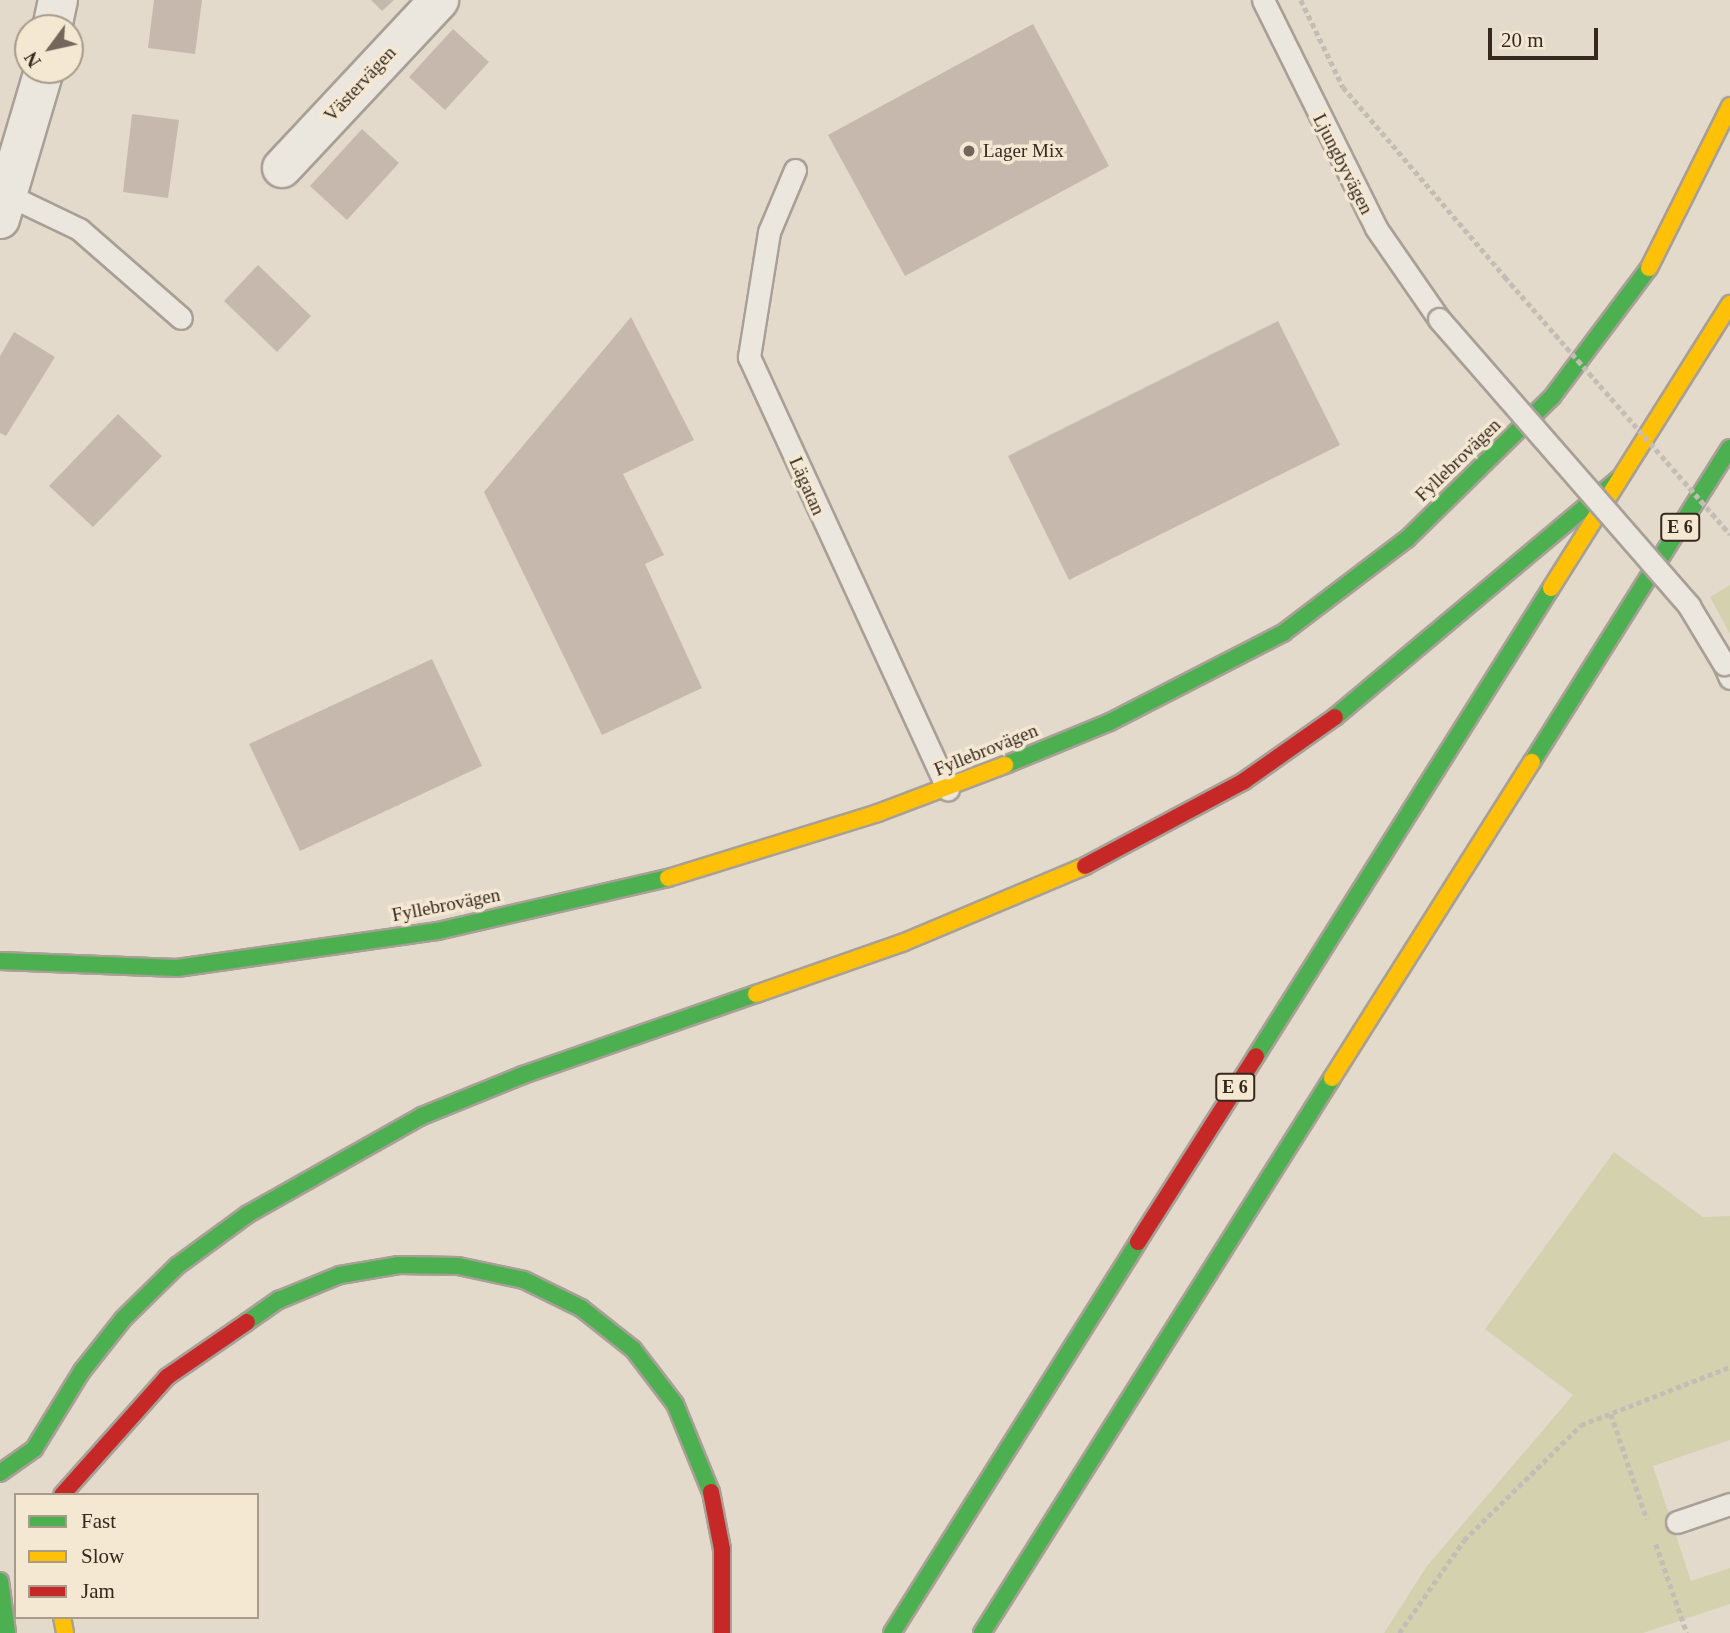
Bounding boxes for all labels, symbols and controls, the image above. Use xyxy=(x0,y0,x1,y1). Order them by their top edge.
north arrow xyxy=(14,14,84,84)
scale bar xyxy=(1492,14,1602,58)
text: 20 m xyxy=(1501,28,1544,52)
street label: Västervägen xyxy=(319,42,401,126)
text: N xyxy=(20,48,45,71)
street label: Ljungbyvägen xyxy=(1308,110,1378,218)
place label: Lager Mix xyxy=(983,140,1064,162)
marker: Lager Mix xyxy=(961,143,977,159)
street label: Fyllebrovägen xyxy=(1411,414,1505,506)
street label: Lägatan xyxy=(784,453,830,519)
road number: E 6 xyxy=(1659,512,1701,542)
street label: Fyllebrovägen xyxy=(931,719,1041,781)
street label: Fyllebrovägen xyxy=(390,883,502,927)
road number: E 6 xyxy=(1214,1072,1256,1102)
legend xyxy=(14,1493,259,1619)
text: Fast xyxy=(81,1509,116,1533)
text: Slow xyxy=(81,1544,124,1568)
text: Jam xyxy=(81,1579,115,1603)

